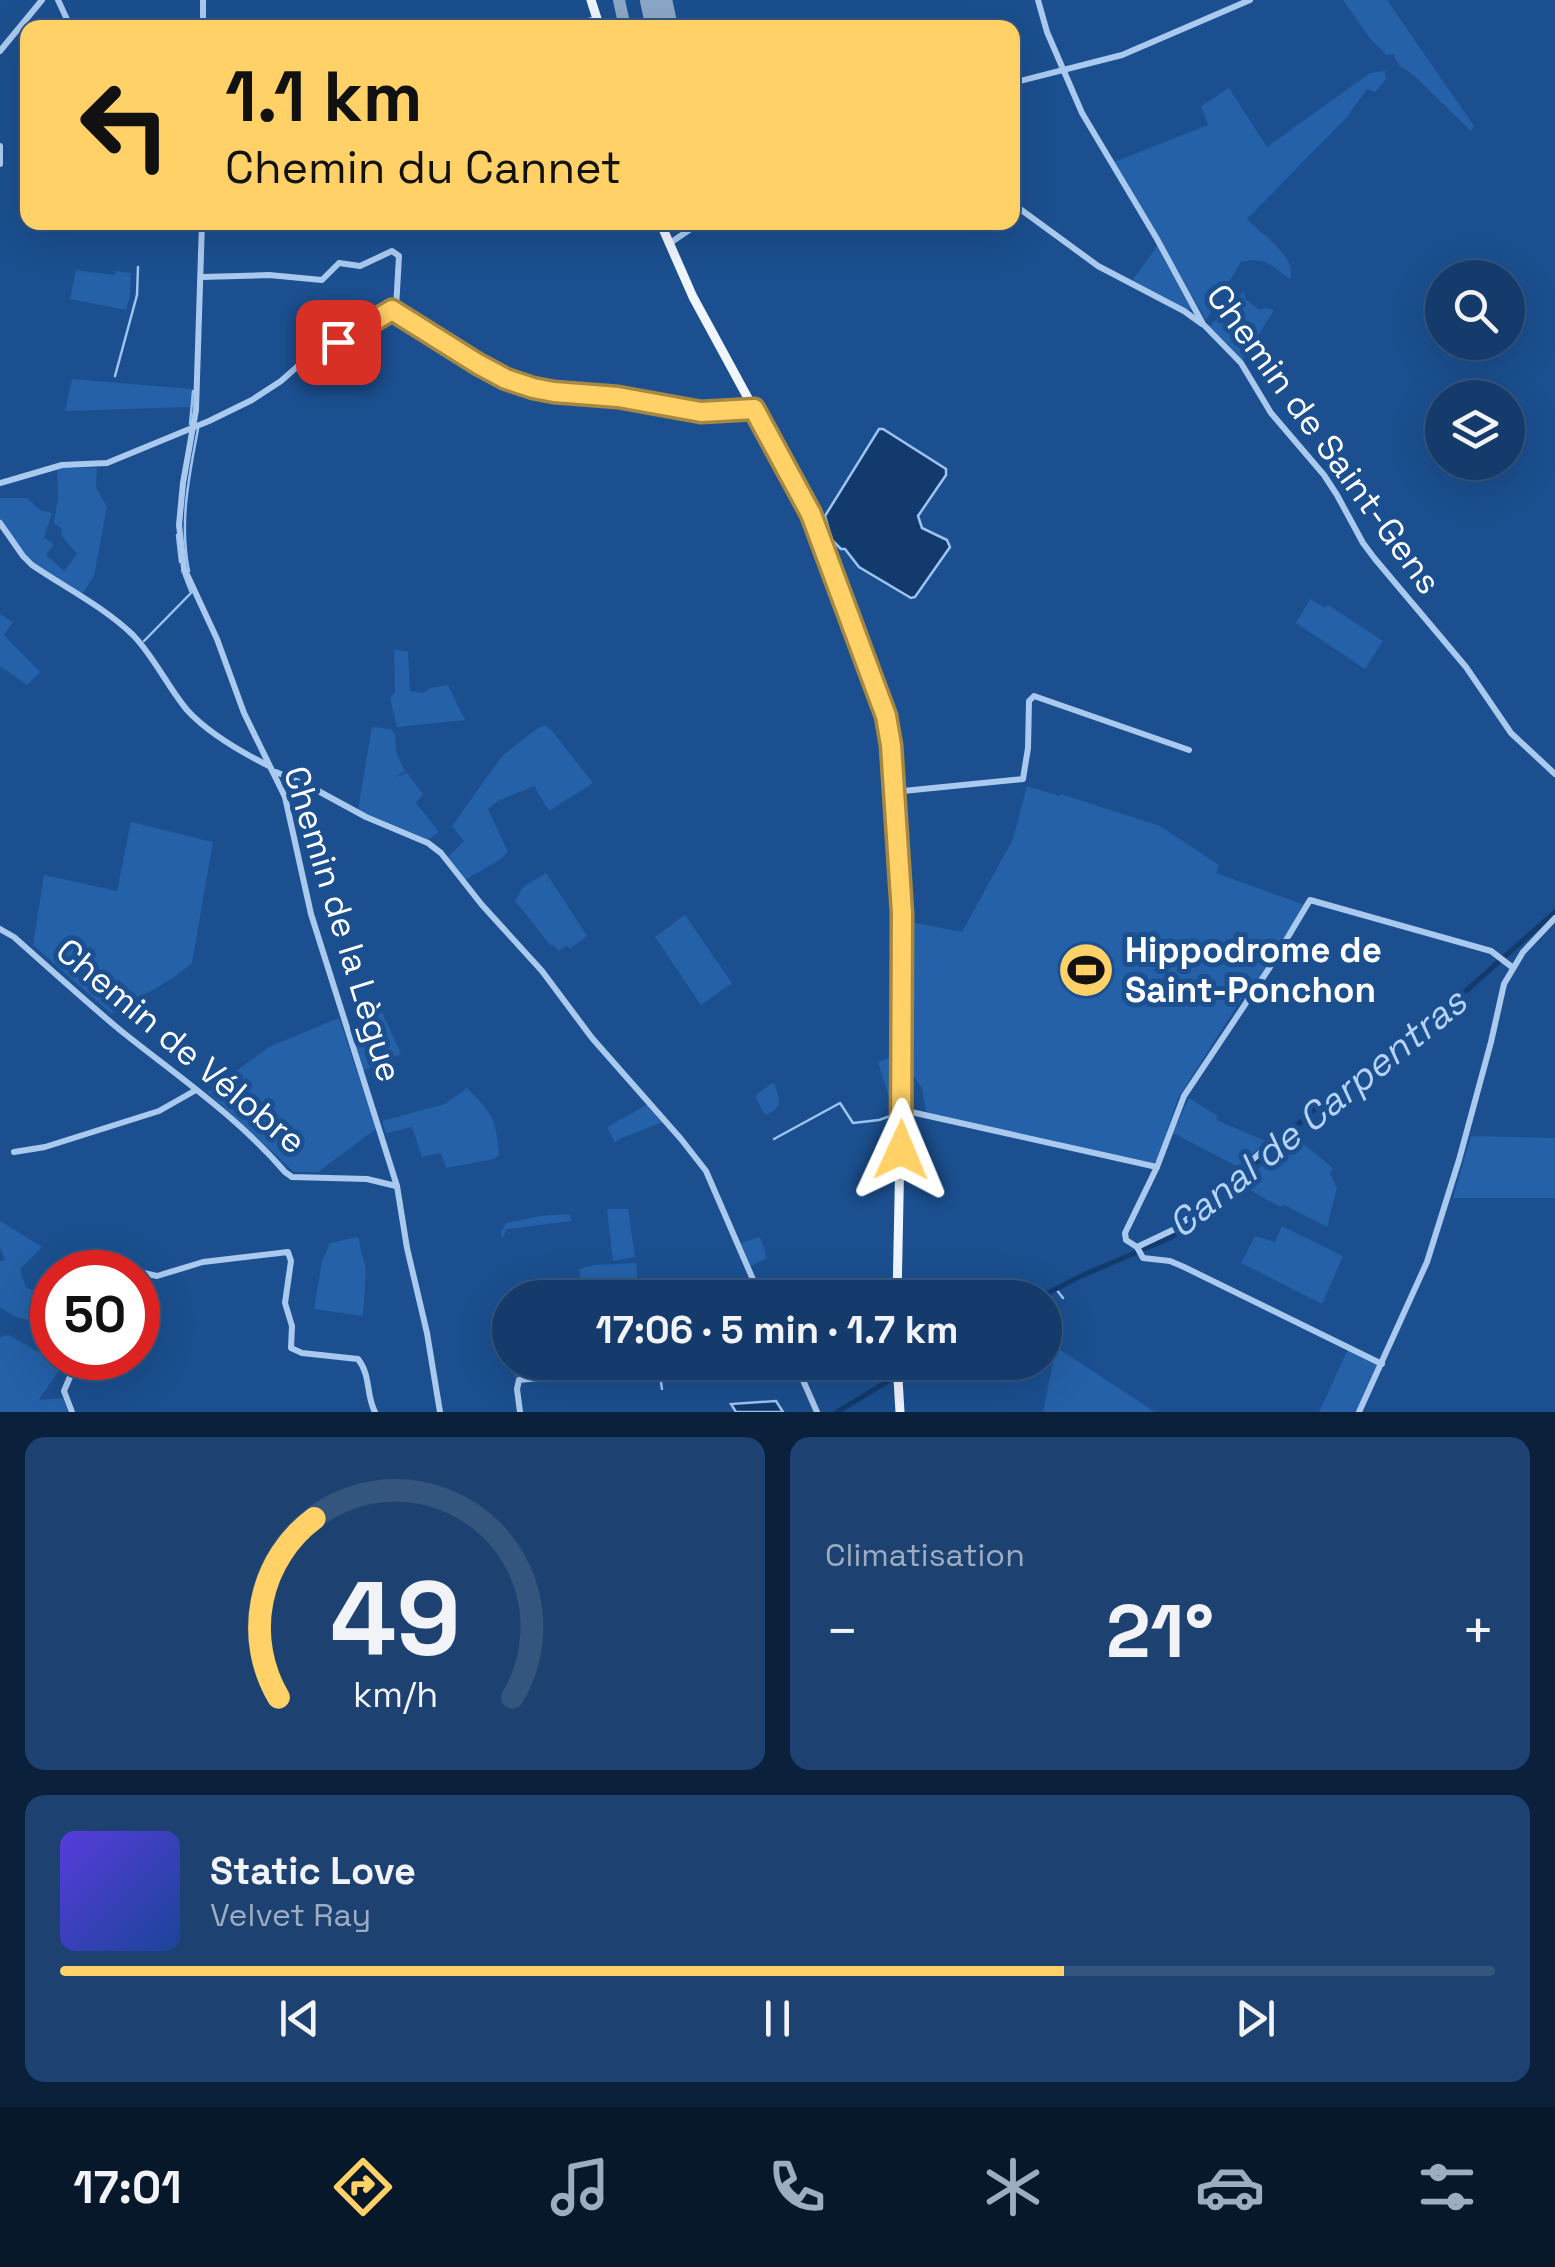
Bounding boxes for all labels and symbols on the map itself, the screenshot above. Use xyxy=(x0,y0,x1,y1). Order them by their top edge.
street label: Chemin de Saint-Gens xyxy=(1197,275,1451,603)
pin xyxy=(296,300,381,385)
street label: Chemin de la Lègue xyxy=(274,761,412,1087)
place label: Hippodrome de Saint-Ponchon xyxy=(1125,928,1382,1012)
street label: Chemin de Vélobre xyxy=(47,929,315,1163)
sports icon: Hippodrome de Saint-Ponchon xyxy=(1056,940,1116,1000)
water label: Canal de Carpentras xyxy=(1158,977,1477,1248)
position arrow xyxy=(849,1098,953,1202)
speed limit sign: 50 xyxy=(30,1250,160,1380)

